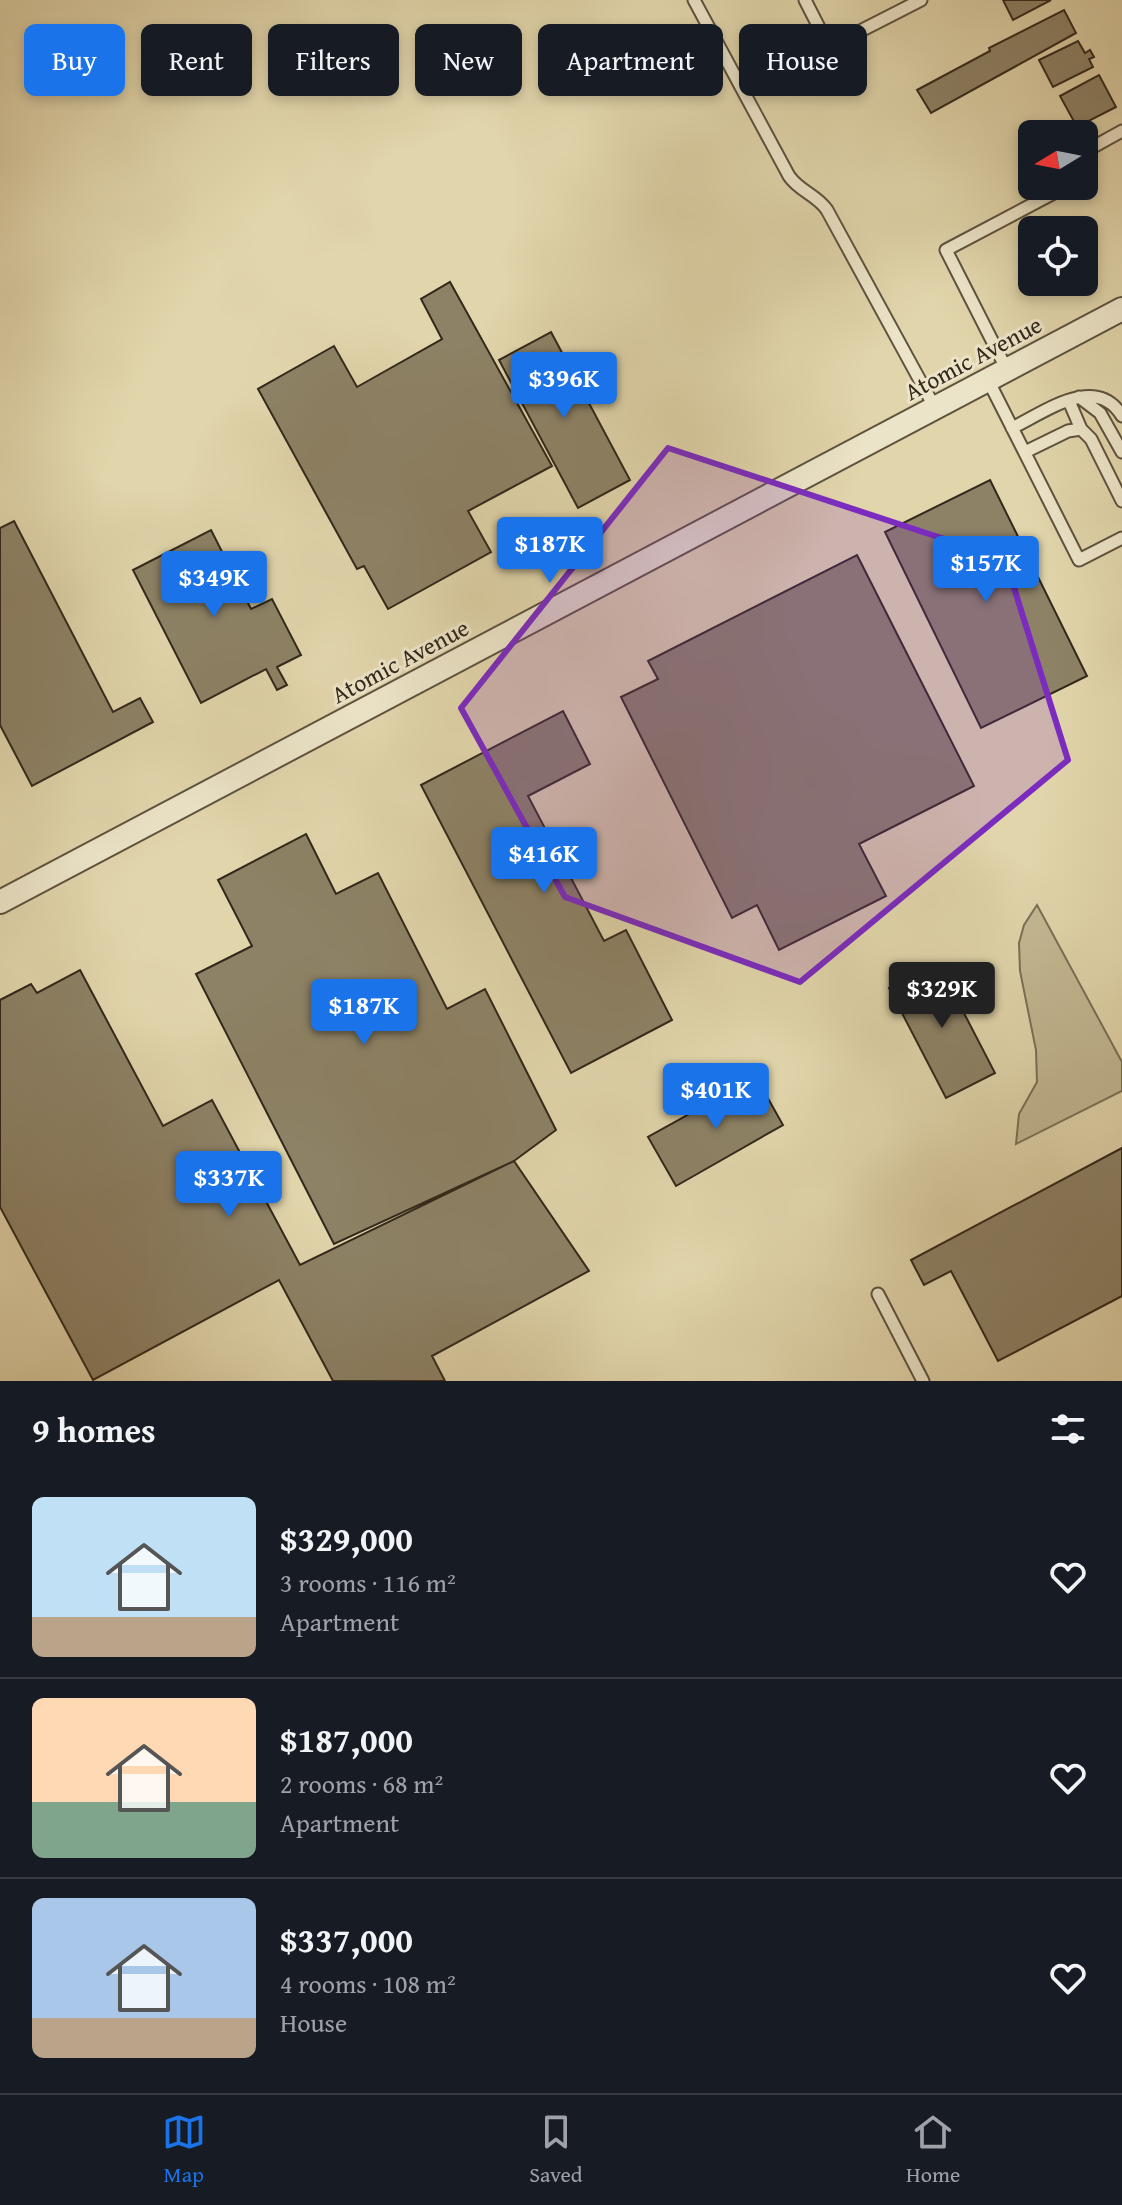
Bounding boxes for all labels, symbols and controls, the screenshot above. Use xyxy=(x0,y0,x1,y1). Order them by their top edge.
chip: Buy xyxy=(24,24,125,96)
chip: Rent xyxy=(141,24,252,96)
chip: Filters xyxy=(268,24,399,96)
chip: New xyxy=(415,24,522,96)
chip: Apartment xyxy=(538,24,723,96)
chip: House xyxy=(739,24,867,96)
north arrow xyxy=(1018,120,1098,200)
map controls xyxy=(1018,120,1098,296)
button: locate xyxy=(1018,216,1098,296)
street label: Atomic Avenue xyxy=(898,307,1048,409)
pin: $396K xyxy=(508,352,620,420)
text: $396K xyxy=(529,358,599,397)
pin: $187K xyxy=(494,517,606,585)
text: $187K xyxy=(515,523,585,562)
pin: $157K xyxy=(930,536,1042,604)
text: $157K xyxy=(951,542,1021,581)
pin: $349K xyxy=(158,551,270,619)
text: $349K xyxy=(179,557,249,596)
street label: Atomic Avenue xyxy=(325,610,475,712)
pin: $416K xyxy=(488,827,600,895)
text: $416K xyxy=(509,833,579,872)
pin: $329K xyxy=(886,962,998,1030)
text: $329K xyxy=(907,968,977,1007)
pin: $187K xyxy=(308,979,420,1047)
text: $187K xyxy=(329,985,399,1024)
pin: $401K xyxy=(660,1063,772,1131)
text: $401K xyxy=(681,1069,751,1108)
pin: $337K xyxy=(173,1151,285,1219)
text: $337K xyxy=(194,1157,264,1196)
text: 9 homes xyxy=(32,1405,156,1454)
icon: filters xyxy=(1046,1407,1090,1451)
text: $329,000 xyxy=(280,1514,413,1563)
icon: home xyxy=(96,1529,192,1625)
icon: heart xyxy=(1046,1555,1090,1599)
text: 3 rooms · 116 m² xyxy=(280,1563,456,1602)
text: Apartment xyxy=(280,1602,399,1641)
text: $187,000 xyxy=(280,1715,413,1764)
icon: home xyxy=(96,1730,192,1826)
icon: heart xyxy=(1046,1756,1090,1800)
text: 2 rooms · 68 m² xyxy=(280,1764,443,1803)
text: Apartment xyxy=(280,1803,399,1842)
text: $337,000 xyxy=(280,1915,413,1964)
icon: home xyxy=(96,1930,192,2026)
icon: heart xyxy=(1046,1956,1090,2000)
text: 4 rooms · 108 m² xyxy=(280,1964,456,2003)
text: House xyxy=(280,2003,347,2042)
tab: Map xyxy=(162,2110,206,2190)
tab: Saved xyxy=(529,2110,583,2190)
tab: Home xyxy=(906,2110,960,2190)

